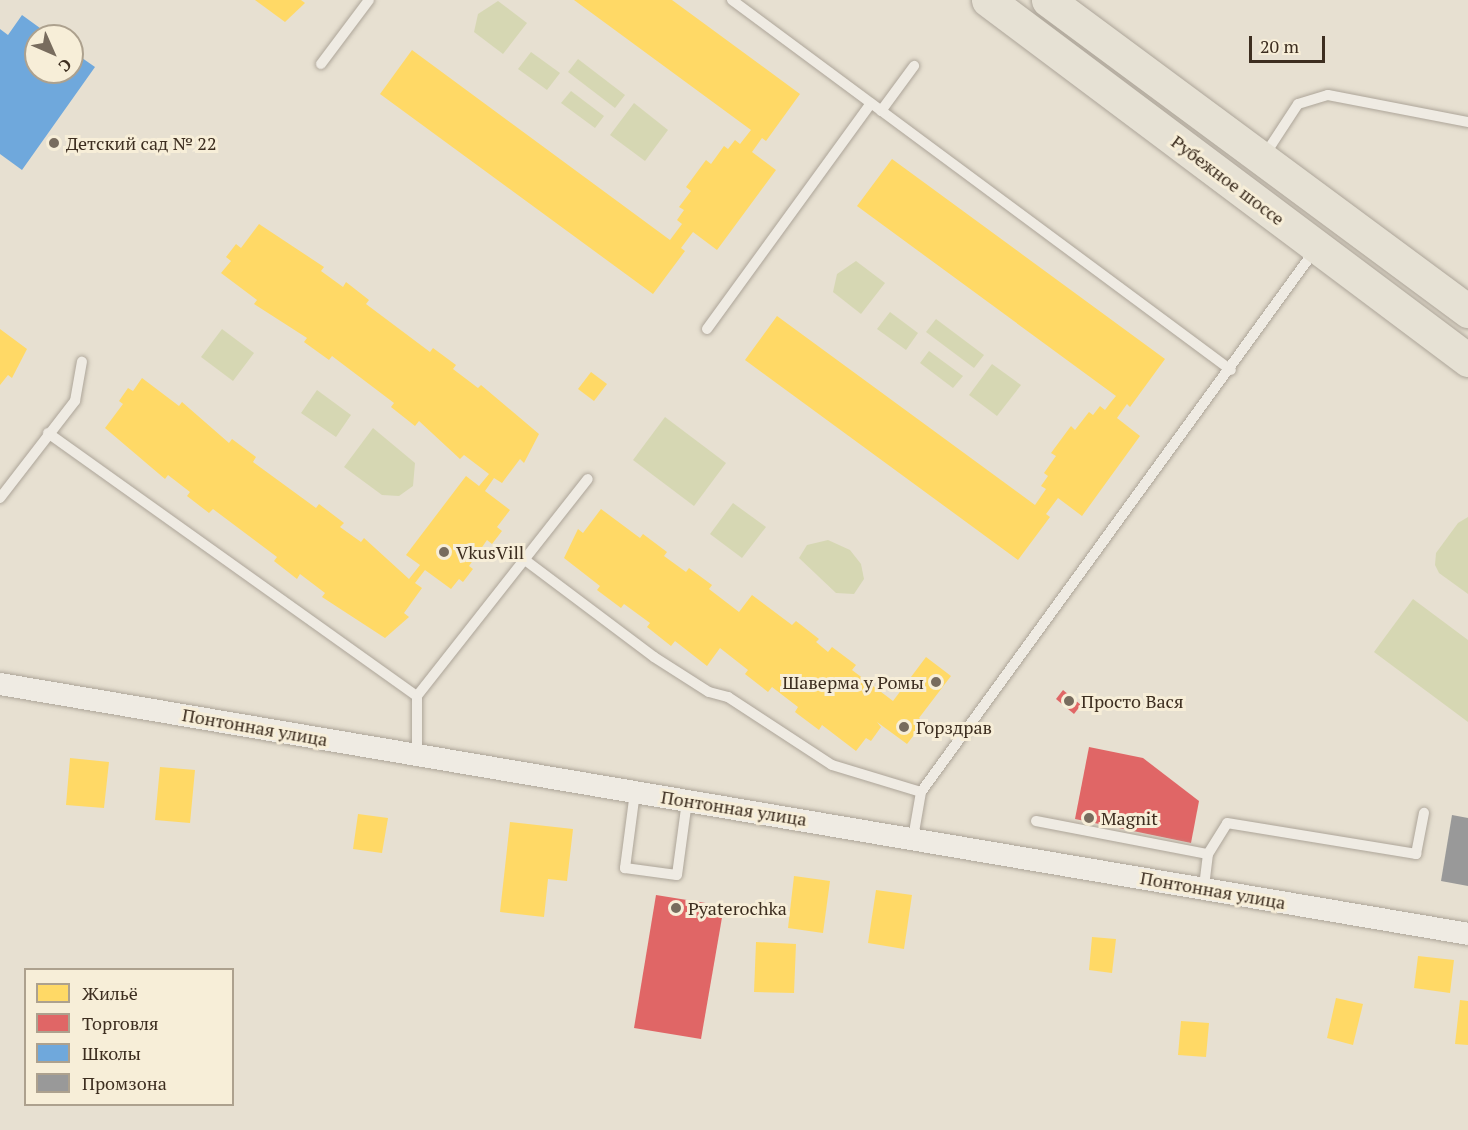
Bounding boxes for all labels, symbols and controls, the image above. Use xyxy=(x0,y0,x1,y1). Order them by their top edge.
north arrow xyxy=(24,24,84,84)
scale bar xyxy=(1252,24,1328,62)
text: 20 m xyxy=(1260,34,1299,58)
text: С xyxy=(54,54,77,77)
street label: Рубежное шоссе xyxy=(1167,131,1289,229)
place label: Детский сад № 22 xyxy=(66,132,217,154)
marker: Детский сад № 22 xyxy=(47,136,61,150)
place label: VkusVill xyxy=(456,541,524,563)
marker: VkusVill xyxy=(437,545,451,559)
place label: Шаверма у Ромы xyxy=(783,671,924,693)
marker: Шаверма у Ромы xyxy=(929,675,943,689)
place label: Просто Вася xyxy=(1081,690,1183,712)
marker: Просто Вася xyxy=(1062,694,1076,708)
street label: Понтонная улица xyxy=(181,704,329,750)
place label: Горздрав xyxy=(916,716,992,738)
marker: Горздрав xyxy=(897,720,911,734)
street label: Понтонная улица xyxy=(660,786,808,830)
place label: Magnit xyxy=(1101,807,1158,829)
marker: Magnit xyxy=(1082,811,1096,825)
street label: Понтонная улица xyxy=(1139,867,1287,913)
place label: Pyaterochka xyxy=(688,897,787,919)
marker: Pyaterochka xyxy=(669,901,683,915)
legend xyxy=(24,968,234,1106)
text: Жильё xyxy=(82,981,138,1005)
text: Торговля xyxy=(82,1011,159,1035)
text: Школы xyxy=(82,1041,141,1065)
text: Промзона xyxy=(82,1071,167,1095)

